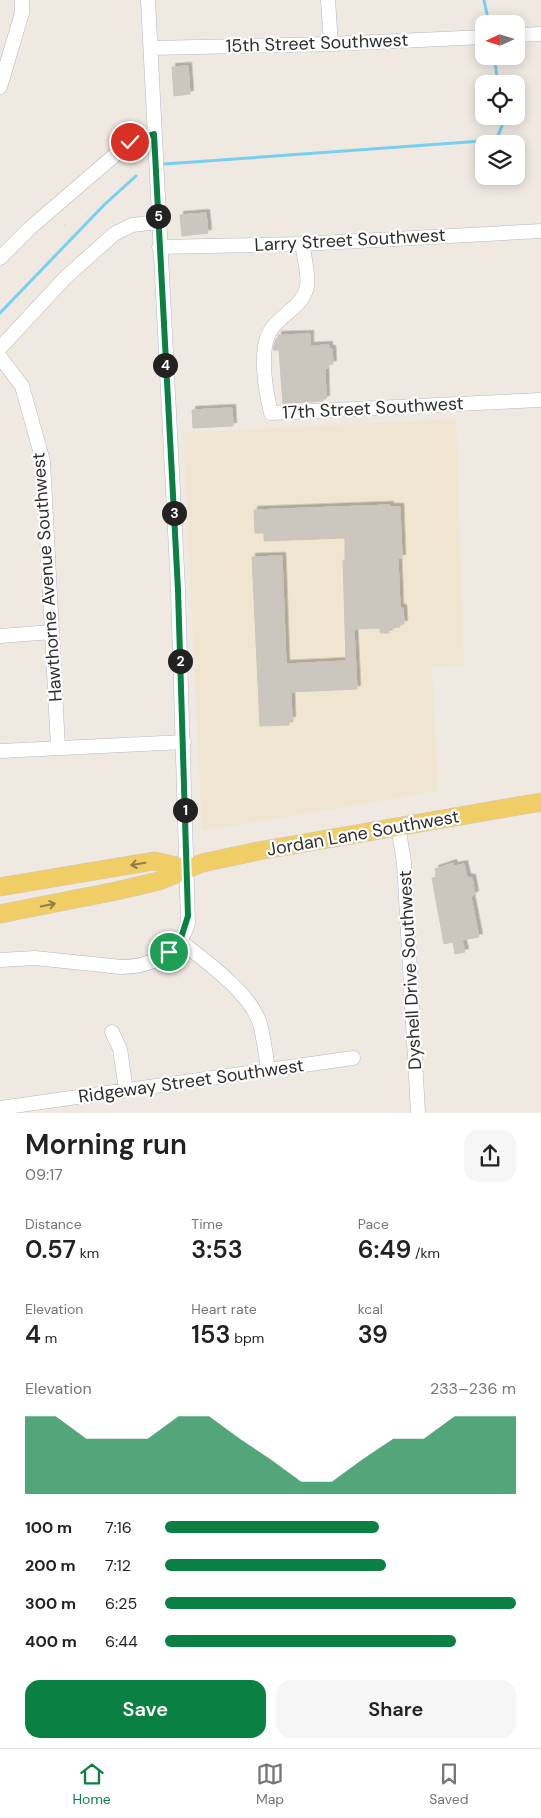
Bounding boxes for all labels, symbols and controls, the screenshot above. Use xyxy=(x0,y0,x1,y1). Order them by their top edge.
north arrow xyxy=(475,15,525,65)
map controls xyxy=(475,15,525,185)
street label: 15th Street Southwest xyxy=(225,28,409,58)
button: locate xyxy=(475,75,525,125)
pin xyxy=(109,121,151,163)
icon: check xyxy=(116,128,144,156)
button: layers xyxy=(475,135,525,185)
pin: 5 xyxy=(146,204,170,228)
text: 5 xyxy=(154,207,163,225)
street label: Larry Street Southwest xyxy=(254,223,446,257)
pin: 4 xyxy=(152,352,178,378)
text: 4 xyxy=(161,356,170,374)
street label: 17th Street Southwest xyxy=(282,391,464,425)
street label: Hawthorne Avenue Southwest xyxy=(26,452,68,702)
pin: 3 xyxy=(162,500,186,526)
text: 3 xyxy=(170,504,179,522)
pin: 2 xyxy=(168,648,192,674)
text: 2 xyxy=(176,652,185,670)
pin: 1 xyxy=(172,798,198,822)
text: 1 xyxy=(183,801,188,819)
street label: Jordan Lane Southwest xyxy=(265,804,461,862)
one-way arrow xyxy=(131,859,147,869)
street label: Dyshell Drive Southwest xyxy=(393,870,427,1070)
one-way arrow xyxy=(39,899,55,909)
pin xyxy=(148,931,190,973)
icon: arrive xyxy=(155,938,183,966)
street label: Ridgeway Street Southwest xyxy=(77,1053,305,1109)
text: Morning run xyxy=(25,1126,187,1163)
button: share xyxy=(464,1130,516,1182)
text: 09:17 xyxy=(25,1164,63,1185)
text: Distance xyxy=(25,1215,82,1233)
text: Time xyxy=(191,1215,223,1233)
text: Pace xyxy=(358,1215,389,1233)
text: 0.57 xyxy=(25,1233,76,1266)
text: 3:53 xyxy=(191,1233,243,1266)
text: 6:49 xyxy=(358,1233,411,1266)
text: km xyxy=(76,1244,99,1262)
text: /km xyxy=(411,1244,440,1262)
text: Elevation xyxy=(25,1300,83,1318)
text: Heart rate xyxy=(191,1300,257,1318)
text: kcal xyxy=(358,1300,383,1318)
text: 4 xyxy=(25,1318,41,1351)
text: 153 xyxy=(191,1318,230,1351)
text: 39 xyxy=(358,1318,388,1351)
text: m xyxy=(41,1329,57,1347)
text: bpm xyxy=(230,1329,264,1347)
text: Elevation xyxy=(25,1378,92,1399)
text: 233–236 m xyxy=(430,1378,516,1399)
text: 100 m xyxy=(25,1517,72,1538)
text: 7:16 xyxy=(105,1517,132,1538)
text: 200 m xyxy=(25,1555,76,1576)
text: 7:12 xyxy=(105,1555,131,1576)
text: 300 m xyxy=(25,1593,76,1614)
text: 6:25 xyxy=(105,1593,137,1614)
text: 400 m xyxy=(25,1631,77,1652)
text: 6:44 xyxy=(105,1631,138,1652)
button: Save xyxy=(25,1680,266,1738)
button: Share xyxy=(276,1680,516,1738)
tab: Home xyxy=(73,1760,111,1808)
tab: Map xyxy=(256,1760,284,1808)
tab: Saved xyxy=(429,1760,468,1808)

